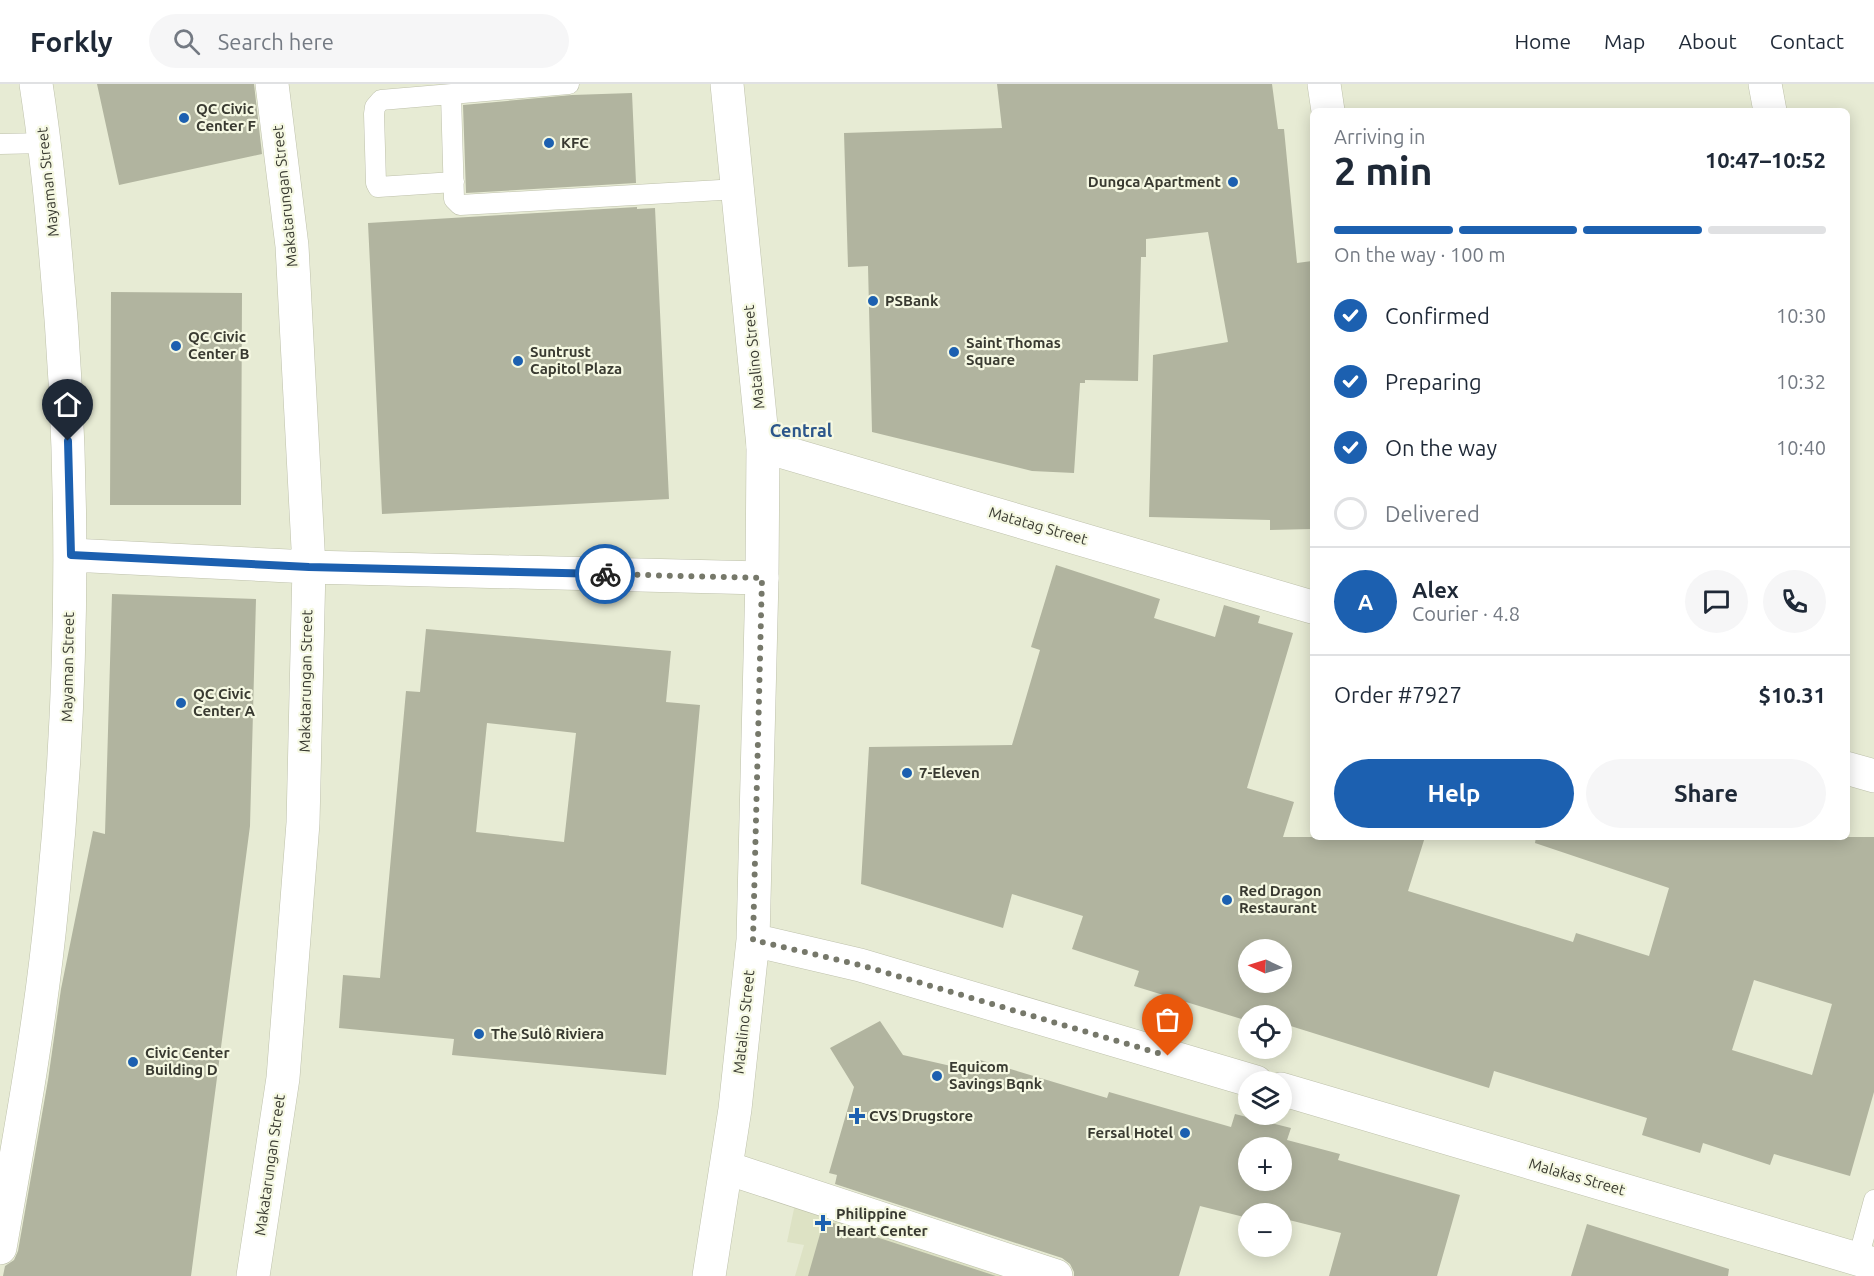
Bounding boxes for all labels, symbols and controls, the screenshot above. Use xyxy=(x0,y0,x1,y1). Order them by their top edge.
search box xyxy=(149,14,569,68)
icon: search xyxy=(170,25,203,58)
text: Forkly xyxy=(30,26,113,57)
text: Search here xyxy=(218,29,334,54)
text: Home xyxy=(1514,29,1571,53)
text: Map xyxy=(1604,29,1645,53)
text: About xyxy=(1678,29,1737,53)
text: Contact xyxy=(1770,29,1844,53)
place label: QC Civic Center F xyxy=(196,100,256,134)
marker: QC Civic Center F xyxy=(177,111,191,125)
street label: Makatarungan Street xyxy=(269,124,300,268)
text: Arriving in xyxy=(1334,125,1425,148)
street label: Mayaman Street xyxy=(33,126,62,238)
place label: KFC xyxy=(561,134,589,151)
marker: KFC xyxy=(542,136,556,150)
text: 10:47–10:52 xyxy=(1705,147,1826,172)
text: 2 min xyxy=(1334,149,1433,192)
place label: Dungca Apartment xyxy=(1088,173,1222,190)
marker: Dungca Apartment xyxy=(1226,175,1240,189)
text: On the way · 100 m xyxy=(1334,243,1506,266)
place label: PSBank xyxy=(885,292,939,309)
marker: PSBank xyxy=(866,294,880,308)
icon: check xyxy=(1334,299,1367,332)
text: Confirmed xyxy=(1385,303,1490,328)
street label: Matalino Street xyxy=(740,304,767,410)
text: 10:30 xyxy=(1776,304,1826,327)
place label: QC Civic Center B xyxy=(188,328,249,362)
place label: Saint Thomas Square xyxy=(966,334,1061,368)
marker: QC Civic Center B xyxy=(169,339,183,353)
place label: Suntrust Capitol Plaza xyxy=(530,343,622,377)
marker: Saint Thomas Square xyxy=(947,345,961,359)
marker: Suntrust Capitol Plaza xyxy=(511,354,525,368)
icon: check xyxy=(1334,365,1367,398)
text: Preparing xyxy=(1385,369,1482,394)
text: 10:32 xyxy=(1776,370,1826,393)
pin xyxy=(42,379,93,441)
icon: home xyxy=(51,388,84,421)
district label: Central xyxy=(770,420,833,440)
icon: check xyxy=(1334,431,1367,464)
text: On the way xyxy=(1385,435,1497,460)
text: 10:40 xyxy=(1776,436,1826,459)
text: Delivered xyxy=(1385,501,1480,526)
street label: Matatag Street xyxy=(987,503,1090,548)
courier xyxy=(575,544,635,604)
icon: bike xyxy=(589,558,622,591)
button: chat xyxy=(1685,570,1748,633)
button: phone xyxy=(1763,570,1826,633)
text: Alex xyxy=(1412,577,1459,602)
text: A xyxy=(1358,589,1373,614)
text: Courier · 4.8 xyxy=(1412,602,1520,625)
street label: Makatarungan Street xyxy=(296,609,315,752)
street label: Mayaman Street xyxy=(58,612,77,722)
text: Order #7927 xyxy=(1334,682,1462,707)
text: $10.31 xyxy=(1759,682,1826,707)
place label: QC Civic Center A xyxy=(193,685,255,719)
marker: QC Civic Center A xyxy=(174,696,188,710)
button: Help xyxy=(1334,759,1574,828)
button: Share xyxy=(1586,759,1826,828)
place label: 7-Eleven xyxy=(919,764,980,781)
marker: 7-Eleven xyxy=(900,766,914,780)
place label: Red Dragon Restaurant xyxy=(1239,882,1322,916)
marker: Red Dragon Restaurant xyxy=(1220,893,1234,907)
north arrow xyxy=(1238,939,1292,993)
map controls xyxy=(1238,939,1292,1257)
street label: Matalino Street xyxy=(730,969,757,1075)
pin xyxy=(1142,994,1193,1056)
icon: bag xyxy=(1151,1003,1184,1036)
button: locate xyxy=(1238,1005,1292,1059)
place label: The Sulô Riviera xyxy=(491,1025,604,1042)
marker: The Sulô Riviera xyxy=(472,1027,486,1041)
place label: Civic Center Building D xyxy=(145,1044,230,1078)
marker: Civic Center Building D xyxy=(126,1055,140,1069)
place label: Equicom Savings Bqnk xyxy=(949,1058,1043,1092)
marker: Equicom Savings Bqnk xyxy=(930,1069,944,1083)
button: layers xyxy=(1238,1071,1292,1125)
street label: Makatarungan Street xyxy=(251,1093,288,1237)
place label: CVS Drugstore xyxy=(869,1107,973,1124)
marker: CVS Drugstore xyxy=(850,1109,864,1123)
place label: Fersal Hotel xyxy=(1087,1124,1173,1141)
marker: Fersal Hotel xyxy=(1178,1126,1192,1140)
button: + xyxy=(1238,1137,1292,1191)
street label: Malakas Street xyxy=(1527,1155,1627,1198)
button: − xyxy=(1238,1203,1292,1257)
place label: Philippine Heart Center xyxy=(836,1205,929,1239)
marker: Philippine Heart Center xyxy=(814,1214,832,1232)

